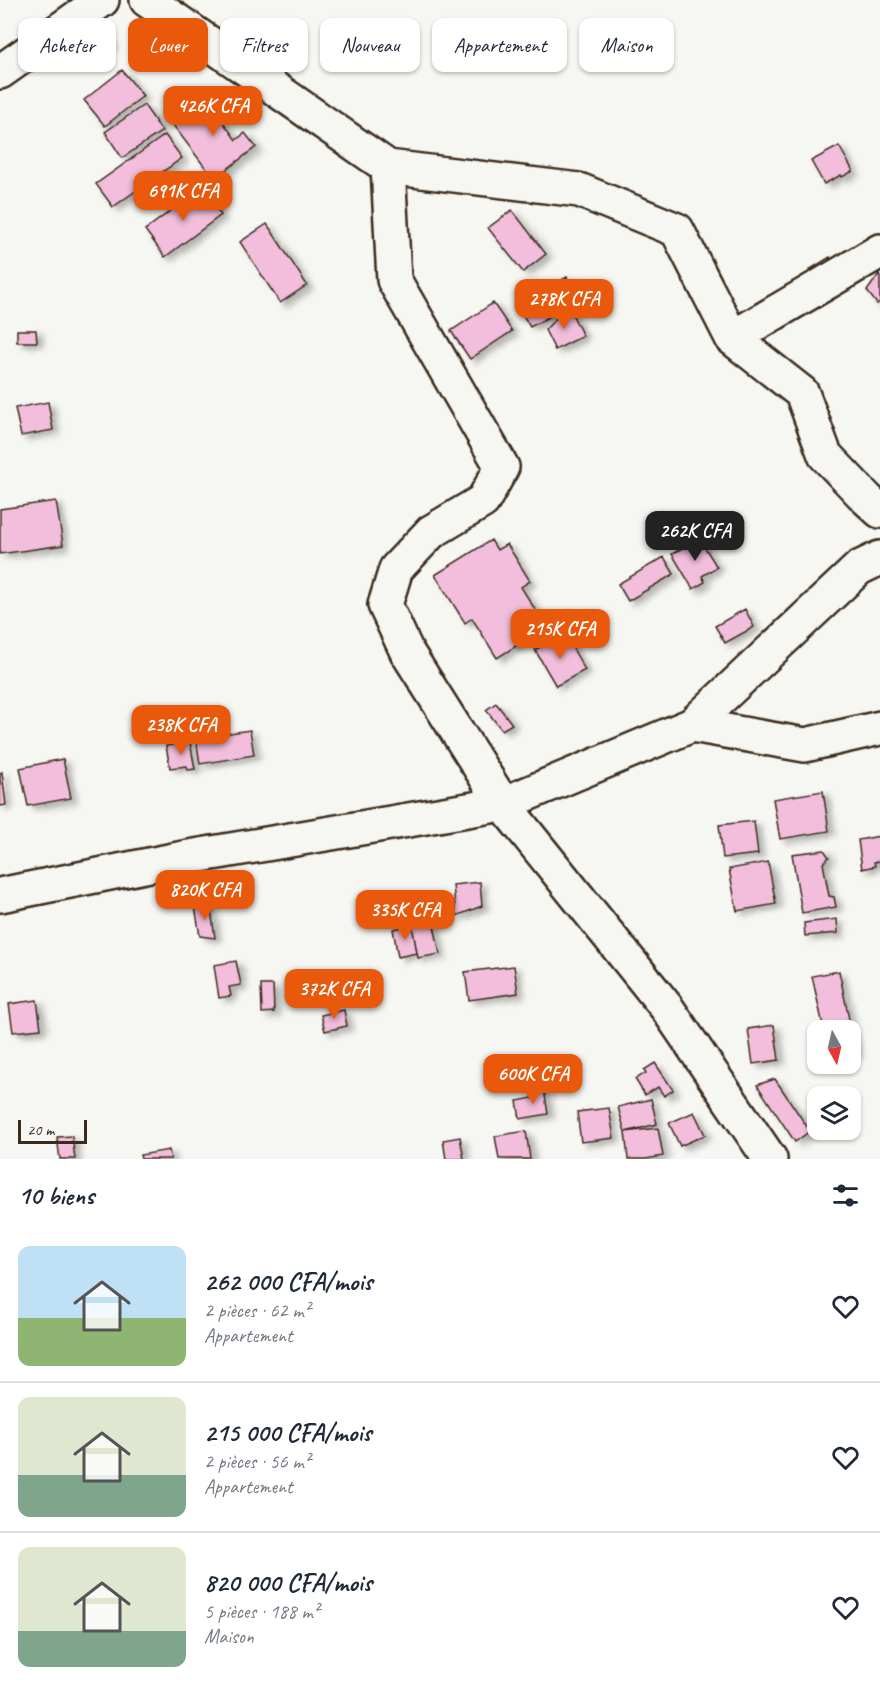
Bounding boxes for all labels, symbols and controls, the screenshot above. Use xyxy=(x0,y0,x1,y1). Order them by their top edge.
chip: Acheter xyxy=(18,18,116,72)
chip: Louer xyxy=(128,18,208,72)
chip: Filtres xyxy=(220,18,308,72)
chip: Nouveau xyxy=(320,18,420,72)
chip: Appartement xyxy=(432,18,567,72)
chip: Maison xyxy=(579,18,674,72)
pin: 426K CFA xyxy=(151,86,275,137)
text: 426K CFA xyxy=(177,93,249,118)
pin: 691K CFA xyxy=(121,171,245,222)
text: 691K CFA xyxy=(147,178,219,203)
pin: 278K CFA xyxy=(502,279,626,330)
text: 278K CFA xyxy=(529,286,599,311)
pin: 262K CFA xyxy=(633,511,757,562)
text: 262K CFA xyxy=(659,518,731,543)
pin: 215K CFA xyxy=(498,609,622,660)
text: 215K CFA xyxy=(525,616,595,641)
pin: 238K CFA xyxy=(119,705,243,756)
text: 238K CFA xyxy=(146,712,216,737)
pin: 820K CFA xyxy=(143,870,267,921)
text: 820K CFA xyxy=(170,877,240,902)
pin: 335K CFA xyxy=(343,890,467,941)
text: 335K CFA xyxy=(370,897,440,922)
pin: 372K CFA xyxy=(272,969,396,1020)
text: 372K CFA xyxy=(299,976,369,1001)
north arrow xyxy=(807,1020,861,1074)
map controls xyxy=(807,1020,861,1140)
pin: 600K CFA xyxy=(471,1054,595,1105)
text: 600K CFA xyxy=(497,1061,569,1086)
button: layers xyxy=(807,1086,861,1140)
scale bar xyxy=(18,1117,87,1144)
text: 20 m xyxy=(27,1120,54,1140)
text: 10 biens xyxy=(18,1179,94,1212)
icon: filters xyxy=(829,1179,862,1212)
text: 262 000 CFA/mois xyxy=(204,1265,372,1298)
icon: home xyxy=(66,1270,138,1342)
icon: heart xyxy=(829,1290,862,1323)
text: 2 pièces · 62 m² xyxy=(204,1298,310,1323)
text: Appartement xyxy=(204,1323,293,1348)
text: 215 000 CFA/mois xyxy=(204,1416,371,1449)
icon: home xyxy=(66,1421,138,1493)
icon: heart xyxy=(829,1441,862,1474)
text: 2 pièces · 56 m² xyxy=(204,1449,310,1474)
text: Appartement xyxy=(204,1474,293,1499)
text: 820 000 CFA/mois xyxy=(204,1566,372,1599)
icon: home xyxy=(66,1571,138,1643)
icon: heart xyxy=(829,1591,862,1624)
text: 5 pièces · 188 m² xyxy=(204,1599,319,1624)
text: Maison xyxy=(204,1624,254,1649)

